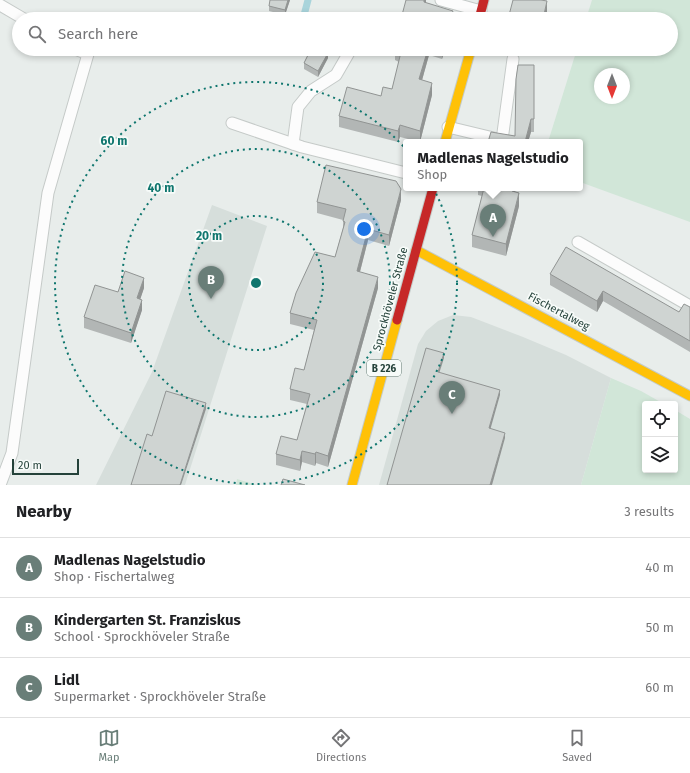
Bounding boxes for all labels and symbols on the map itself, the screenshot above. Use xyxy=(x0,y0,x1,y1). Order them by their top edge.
north arrow xyxy=(594,68,630,104)
text: 60 m xyxy=(101,134,127,148)
text: 40 m xyxy=(148,181,174,195)
pin: A xyxy=(480,204,506,237)
your location xyxy=(354,219,374,239)
text: 20 m xyxy=(196,229,222,243)
street label: Sprockhöveler Straße xyxy=(370,246,411,352)
pin: B xyxy=(198,266,224,299)
centre of rings xyxy=(249,276,263,290)
street label: Fischertalweg xyxy=(526,290,592,333)
road number: B 226 xyxy=(367,360,401,376)
pin: C xyxy=(439,381,465,414)
scale bar xyxy=(12,457,79,476)

